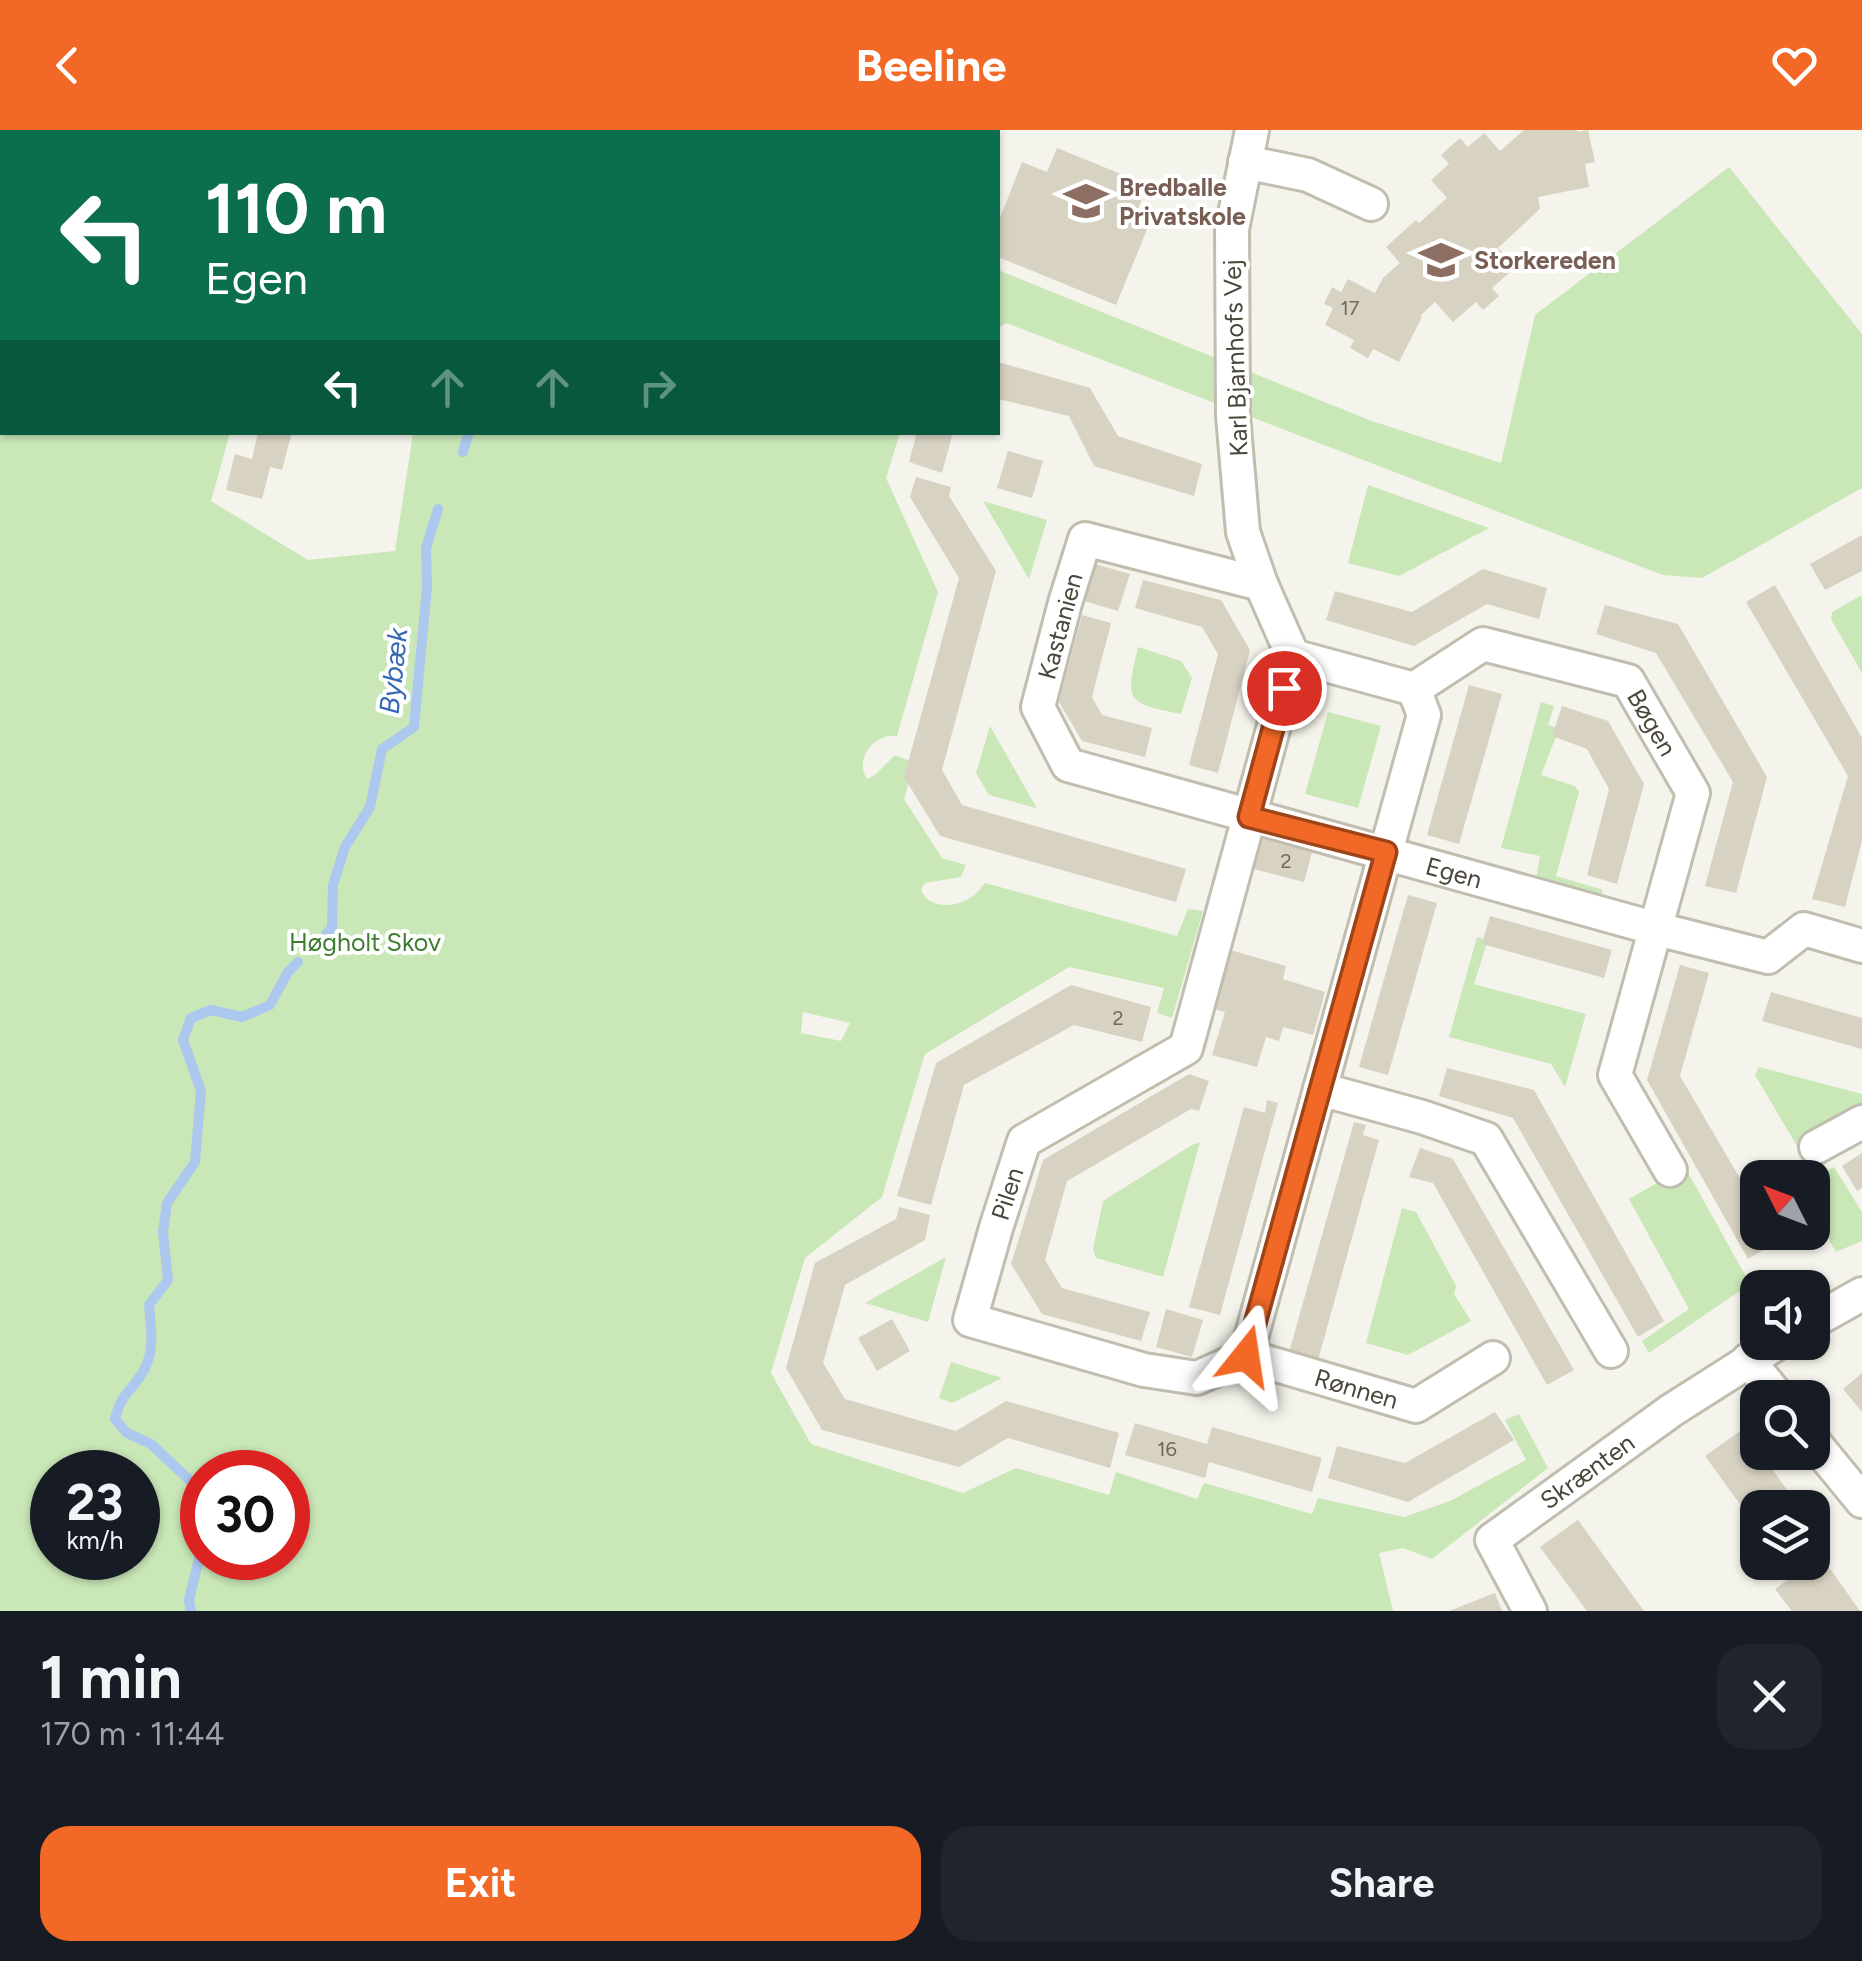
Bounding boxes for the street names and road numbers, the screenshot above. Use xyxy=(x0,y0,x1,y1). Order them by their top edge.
street label: Karl Bjarnhofs Vej xyxy=(1217,259,1253,457)
street label: Kastanien xyxy=(1031,570,1089,682)
street label: Bøgen xyxy=(1621,684,1683,761)
street label: Egen xyxy=(1422,850,1485,895)
street label: Pilen xyxy=(985,1164,1030,1224)
street label: Rønnen xyxy=(1311,1362,1402,1415)
street label: Skrænten xyxy=(1534,1427,1640,1515)

